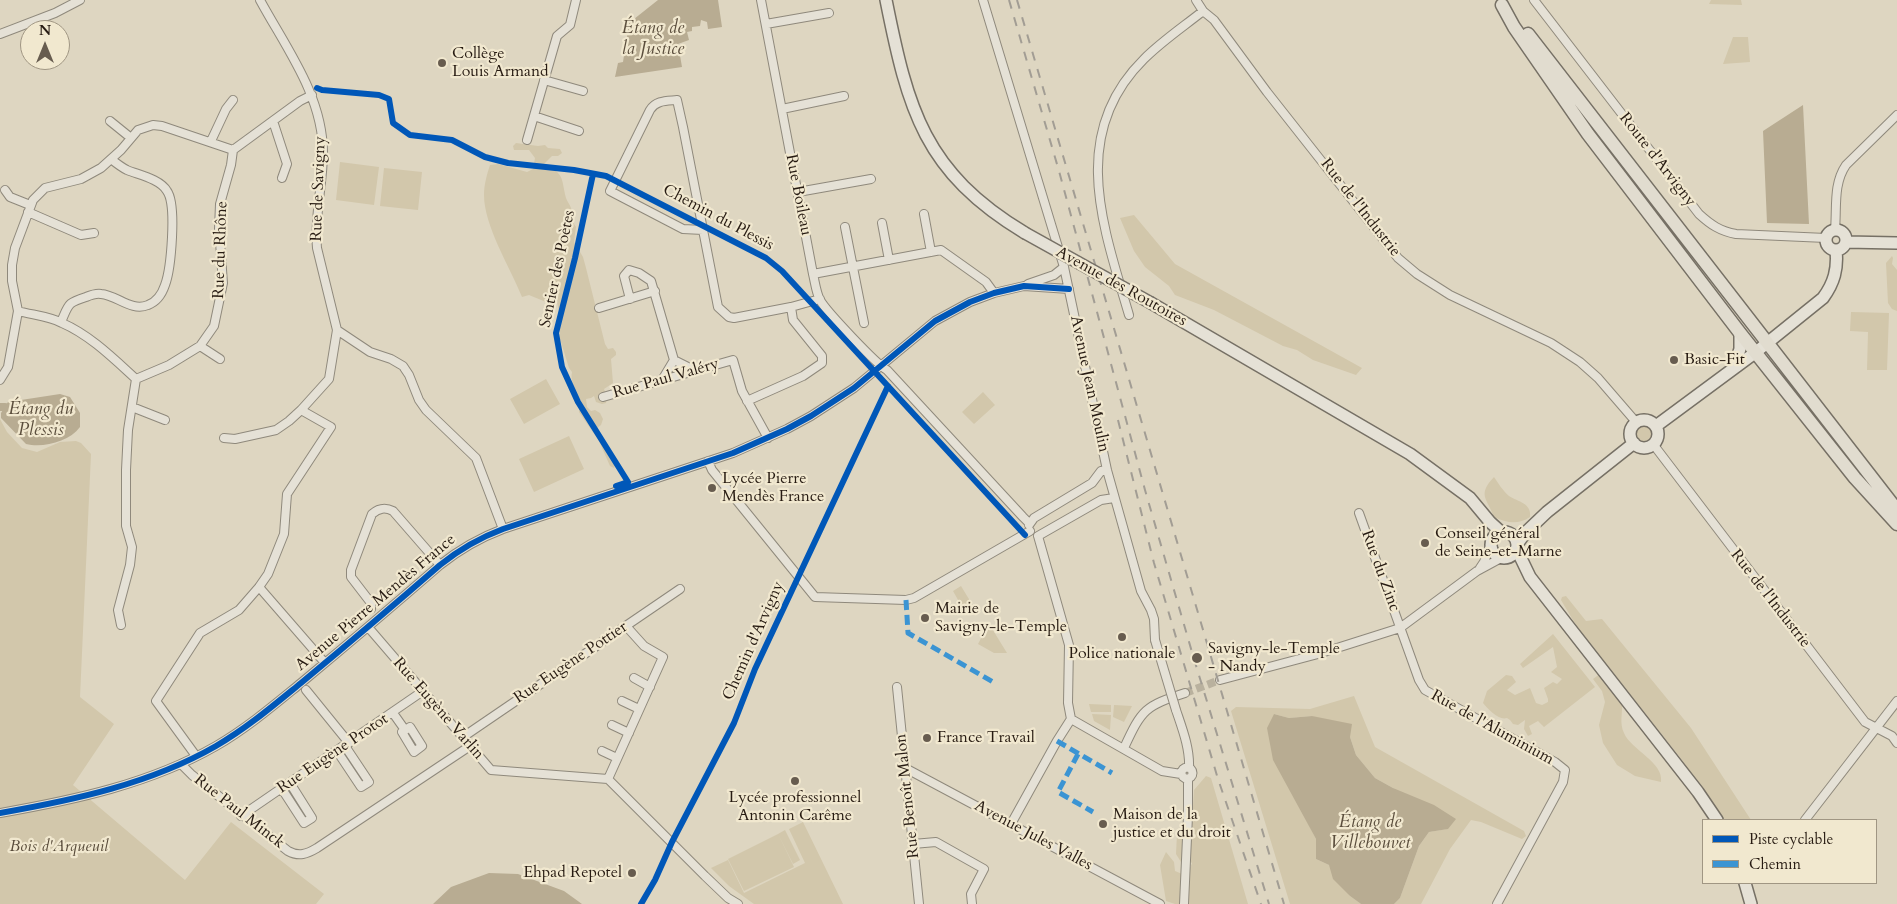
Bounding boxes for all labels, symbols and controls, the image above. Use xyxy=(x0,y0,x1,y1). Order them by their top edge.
water label: Étang de la Justice xyxy=(622,18,684,60)
north arrow xyxy=(20,20,70,70)
text: N xyxy=(39,21,51,40)
place label: Collège Louis Armand xyxy=(452,44,549,82)
marker: Collège Louis Armand xyxy=(436,57,448,69)
street label: Route d'Arvigny xyxy=(1614,109,1700,211)
street label: Rue de Savigny xyxy=(308,136,330,242)
street label: Rue Boileau xyxy=(781,153,815,237)
street label: Rue de l'Industrie xyxy=(1316,155,1404,261)
street label: Chemin du Plessis xyxy=(659,181,777,255)
street label: Rue du Rhône xyxy=(210,201,232,299)
street label: Sentier des Poètes xyxy=(536,208,580,330)
street label: Avenue des Routoires xyxy=(1052,243,1190,331)
street label: Avenue Jean Moulin xyxy=(1065,314,1113,454)
place label: Basic-Fit xyxy=(1684,350,1745,370)
marker: Basic-Fit xyxy=(1668,354,1680,366)
street label: Rue Paul Valéry xyxy=(611,355,721,403)
water label: Étang du Plessis xyxy=(9,399,73,442)
place label: Lycée Pierre Mendès France xyxy=(722,469,824,507)
marker: Lycée Pierre Mendès France xyxy=(706,482,718,494)
place label: Conseil général de Seine-et-Marne xyxy=(1435,524,1562,562)
street label: Rue du Zinc xyxy=(1356,528,1404,614)
street label: Avenue Pierre Mendès France xyxy=(292,530,460,676)
marker: Conseil général de Seine-et-Marne xyxy=(1419,537,1431,549)
street label: Rue de l'Industrie xyxy=(1726,546,1814,652)
street label: Chemin d'Arvigny xyxy=(719,579,789,703)
place label: Mairie de Savigny-le-Temple xyxy=(935,599,1067,637)
marker: Mairie de Savigny-le-Temple xyxy=(919,612,931,624)
street label: Rue Eugène Pottier xyxy=(511,618,631,708)
marker: Police nationale xyxy=(1116,631,1128,643)
place label: Savigny-le-Temple - Nandy xyxy=(1208,639,1340,677)
place label: Police nationale xyxy=(1068,644,1176,664)
marker: Savigny-le-Temple - Nandy xyxy=(1190,651,1204,665)
street label: Rue Eugène Varlin xyxy=(388,654,488,764)
street label: Rue de l'Aluminium xyxy=(1427,686,1557,770)
street label: Rue Eugène Protot xyxy=(274,710,392,798)
place label: France Travail xyxy=(937,728,1035,748)
marker: France Travail xyxy=(921,732,933,744)
street label: Rue Benoît Malon xyxy=(892,733,924,859)
street label: Rue Paul Minck xyxy=(190,771,288,853)
marker: Lycée professionnel Antonin Carême xyxy=(789,775,801,787)
place label: Lycée professionnel Antonin Carême xyxy=(729,788,861,826)
street label: Avenue Jules Valles xyxy=(971,797,1095,875)
place label: Maison de la justice et du droit xyxy=(1113,805,1231,843)
water label: Étang de Villebouvet xyxy=(1330,812,1410,854)
marker: Maison de la justice et du droit xyxy=(1097,818,1109,830)
legend xyxy=(1702,819,1877,884)
text: Piste cyclable xyxy=(1749,829,1833,849)
park label: Bois d'Arqueuil xyxy=(10,837,108,857)
text: Chemin xyxy=(1749,854,1801,874)
place label: Ehpad Repotel xyxy=(523,863,622,883)
marker: Ehpad Repotel xyxy=(626,867,638,879)

